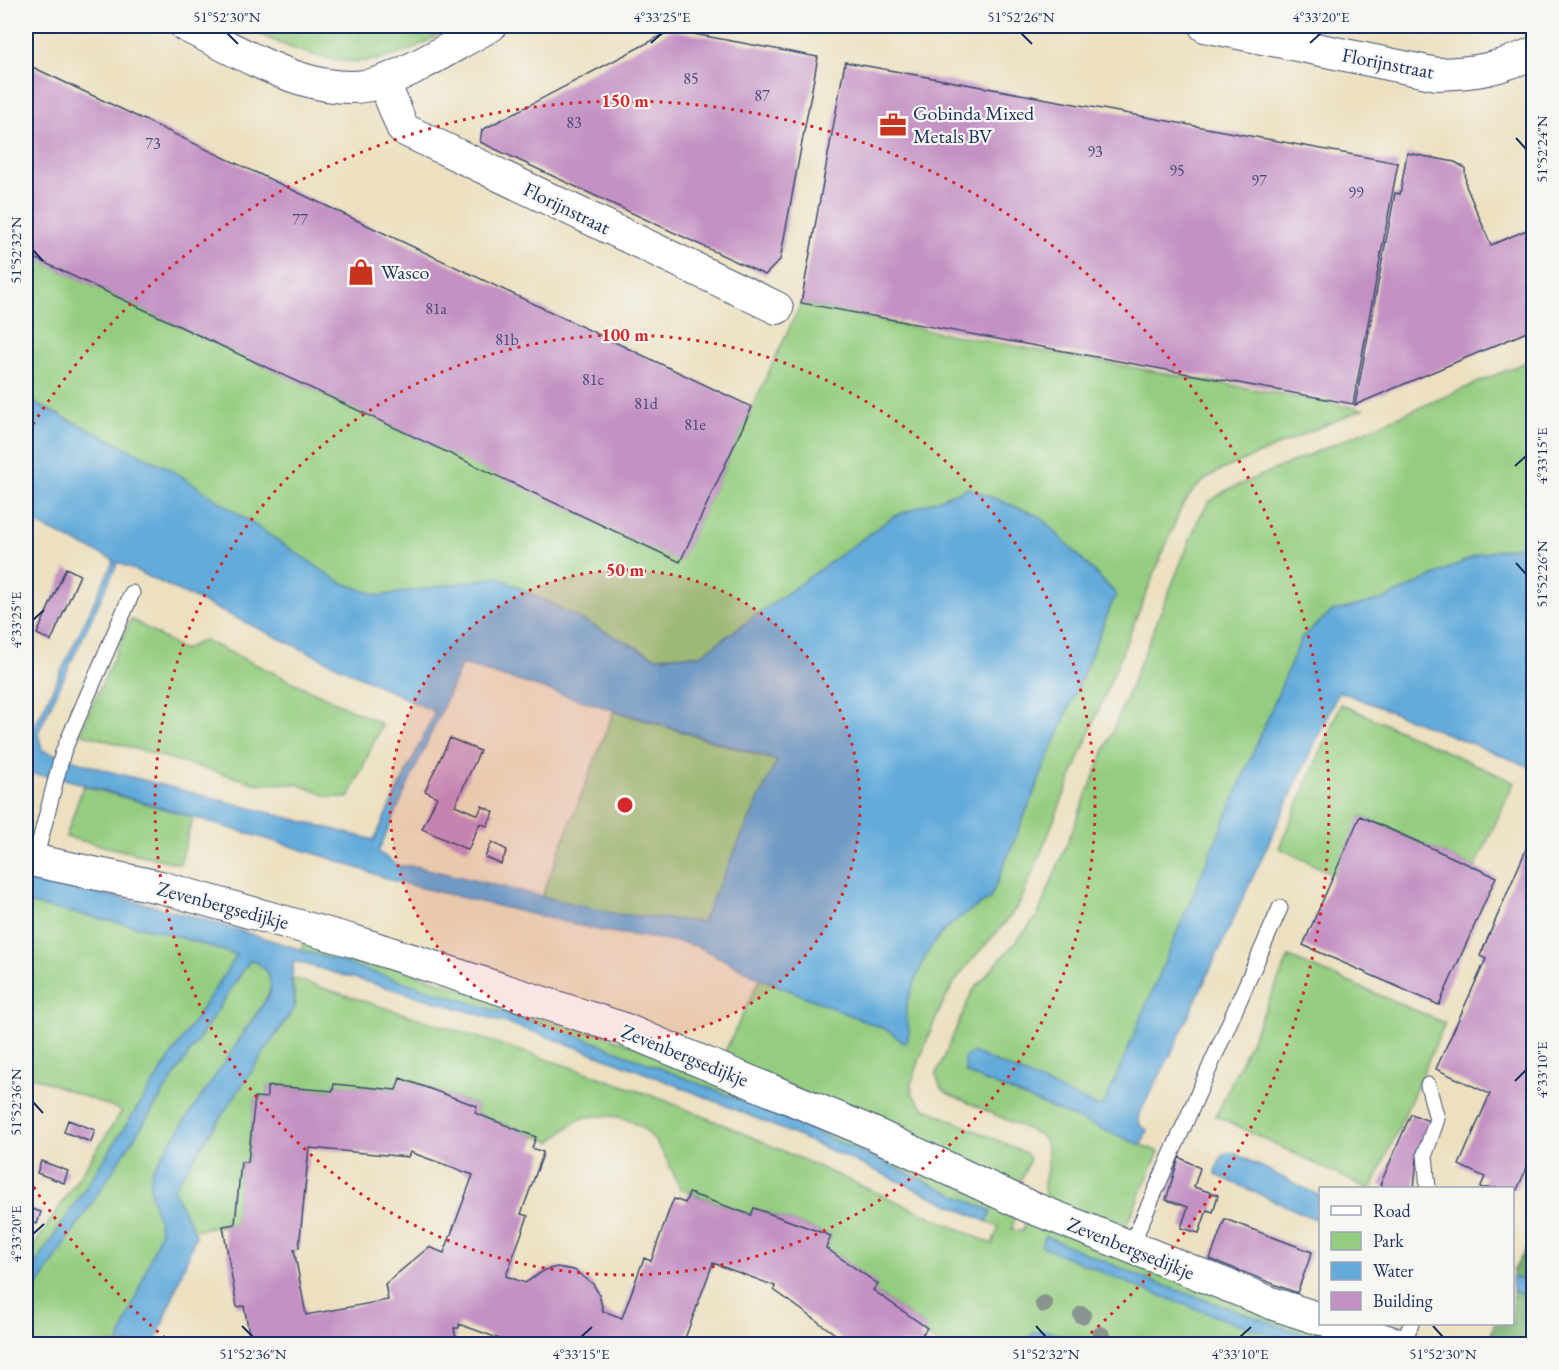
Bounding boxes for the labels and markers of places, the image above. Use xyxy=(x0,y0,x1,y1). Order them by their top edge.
place label: Gobinda Mixed Metals BV xyxy=(913,100,1035,149)
office icon: Gobinda Mixed Metals BV xyxy=(878,110,908,140)
shop icon: Wasco xyxy=(346,257,376,287)
place label: Wasco xyxy=(381,259,429,285)
centre of rings xyxy=(615,795,635,815)

